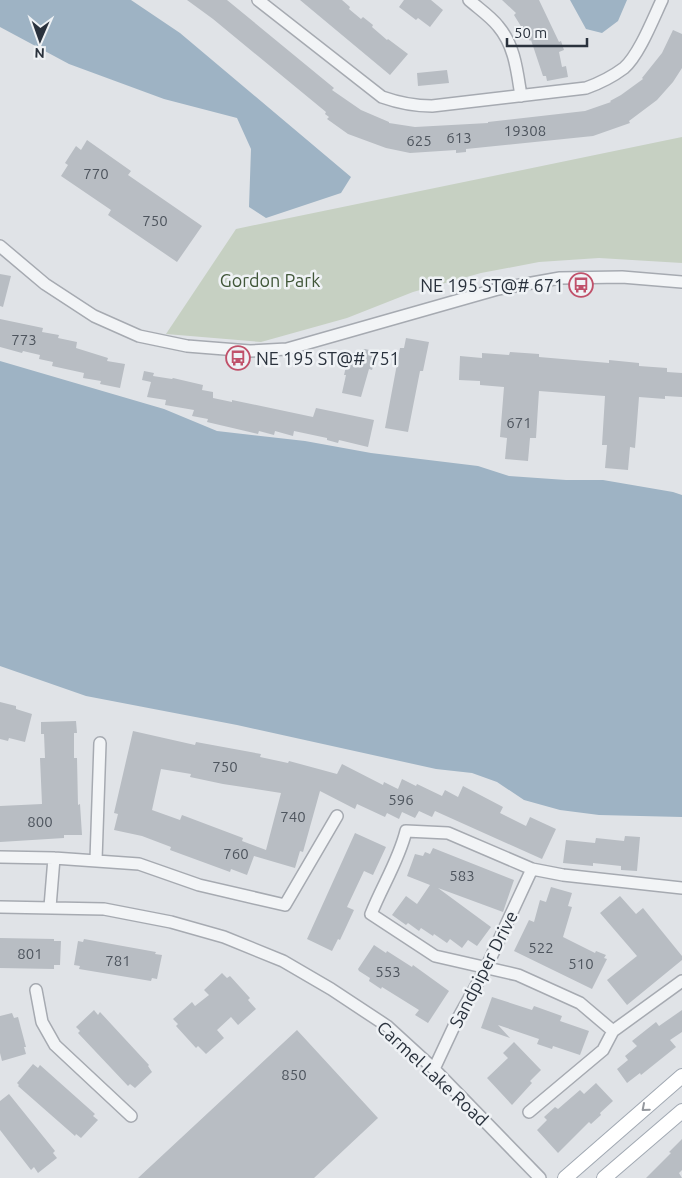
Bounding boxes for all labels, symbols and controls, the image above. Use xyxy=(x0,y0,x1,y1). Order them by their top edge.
north arrow xyxy=(15,15,65,65)
scale bar xyxy=(507,15,587,47)
text: 50 m xyxy=(514,24,547,41)
text: N xyxy=(34,45,45,61)
house number: 19308 xyxy=(504,122,546,139)
house number: 613 xyxy=(446,129,472,146)
house number: 625 xyxy=(406,132,432,149)
house number: 770 xyxy=(83,165,109,182)
house number: 750 xyxy=(142,212,168,229)
park label: Gordon Park xyxy=(220,270,320,290)
bus stop icon: NE 195 ST@# 671 xyxy=(568,272,594,298)
place label: NE 195 ST@# 671 xyxy=(420,275,564,295)
house number: 773 xyxy=(11,331,37,348)
bus stop icon: NE 195 ST@# 751 xyxy=(225,345,251,371)
place label: NE 195 ST@# 751 xyxy=(256,348,400,368)
house number: 671 xyxy=(506,414,532,431)
house number: 750 xyxy=(212,758,238,775)
house number: 596 xyxy=(388,791,414,808)
house number: 740 xyxy=(280,808,306,825)
house number: 800 xyxy=(27,813,53,830)
house number: 760 xyxy=(223,845,249,862)
house number: 583 xyxy=(449,867,475,884)
street label: Sandpiper Drive xyxy=(445,907,521,1031)
house number: 522 xyxy=(528,939,554,956)
house number: 801 xyxy=(17,945,43,962)
house number: 781 xyxy=(105,952,131,969)
house number: 510 xyxy=(568,955,594,972)
house number: 553 xyxy=(375,963,401,980)
street label: Carmel Lake Road xyxy=(373,1017,493,1129)
house number: 850 xyxy=(281,1066,307,1083)
one-way arrow xyxy=(642,1103,651,1112)

